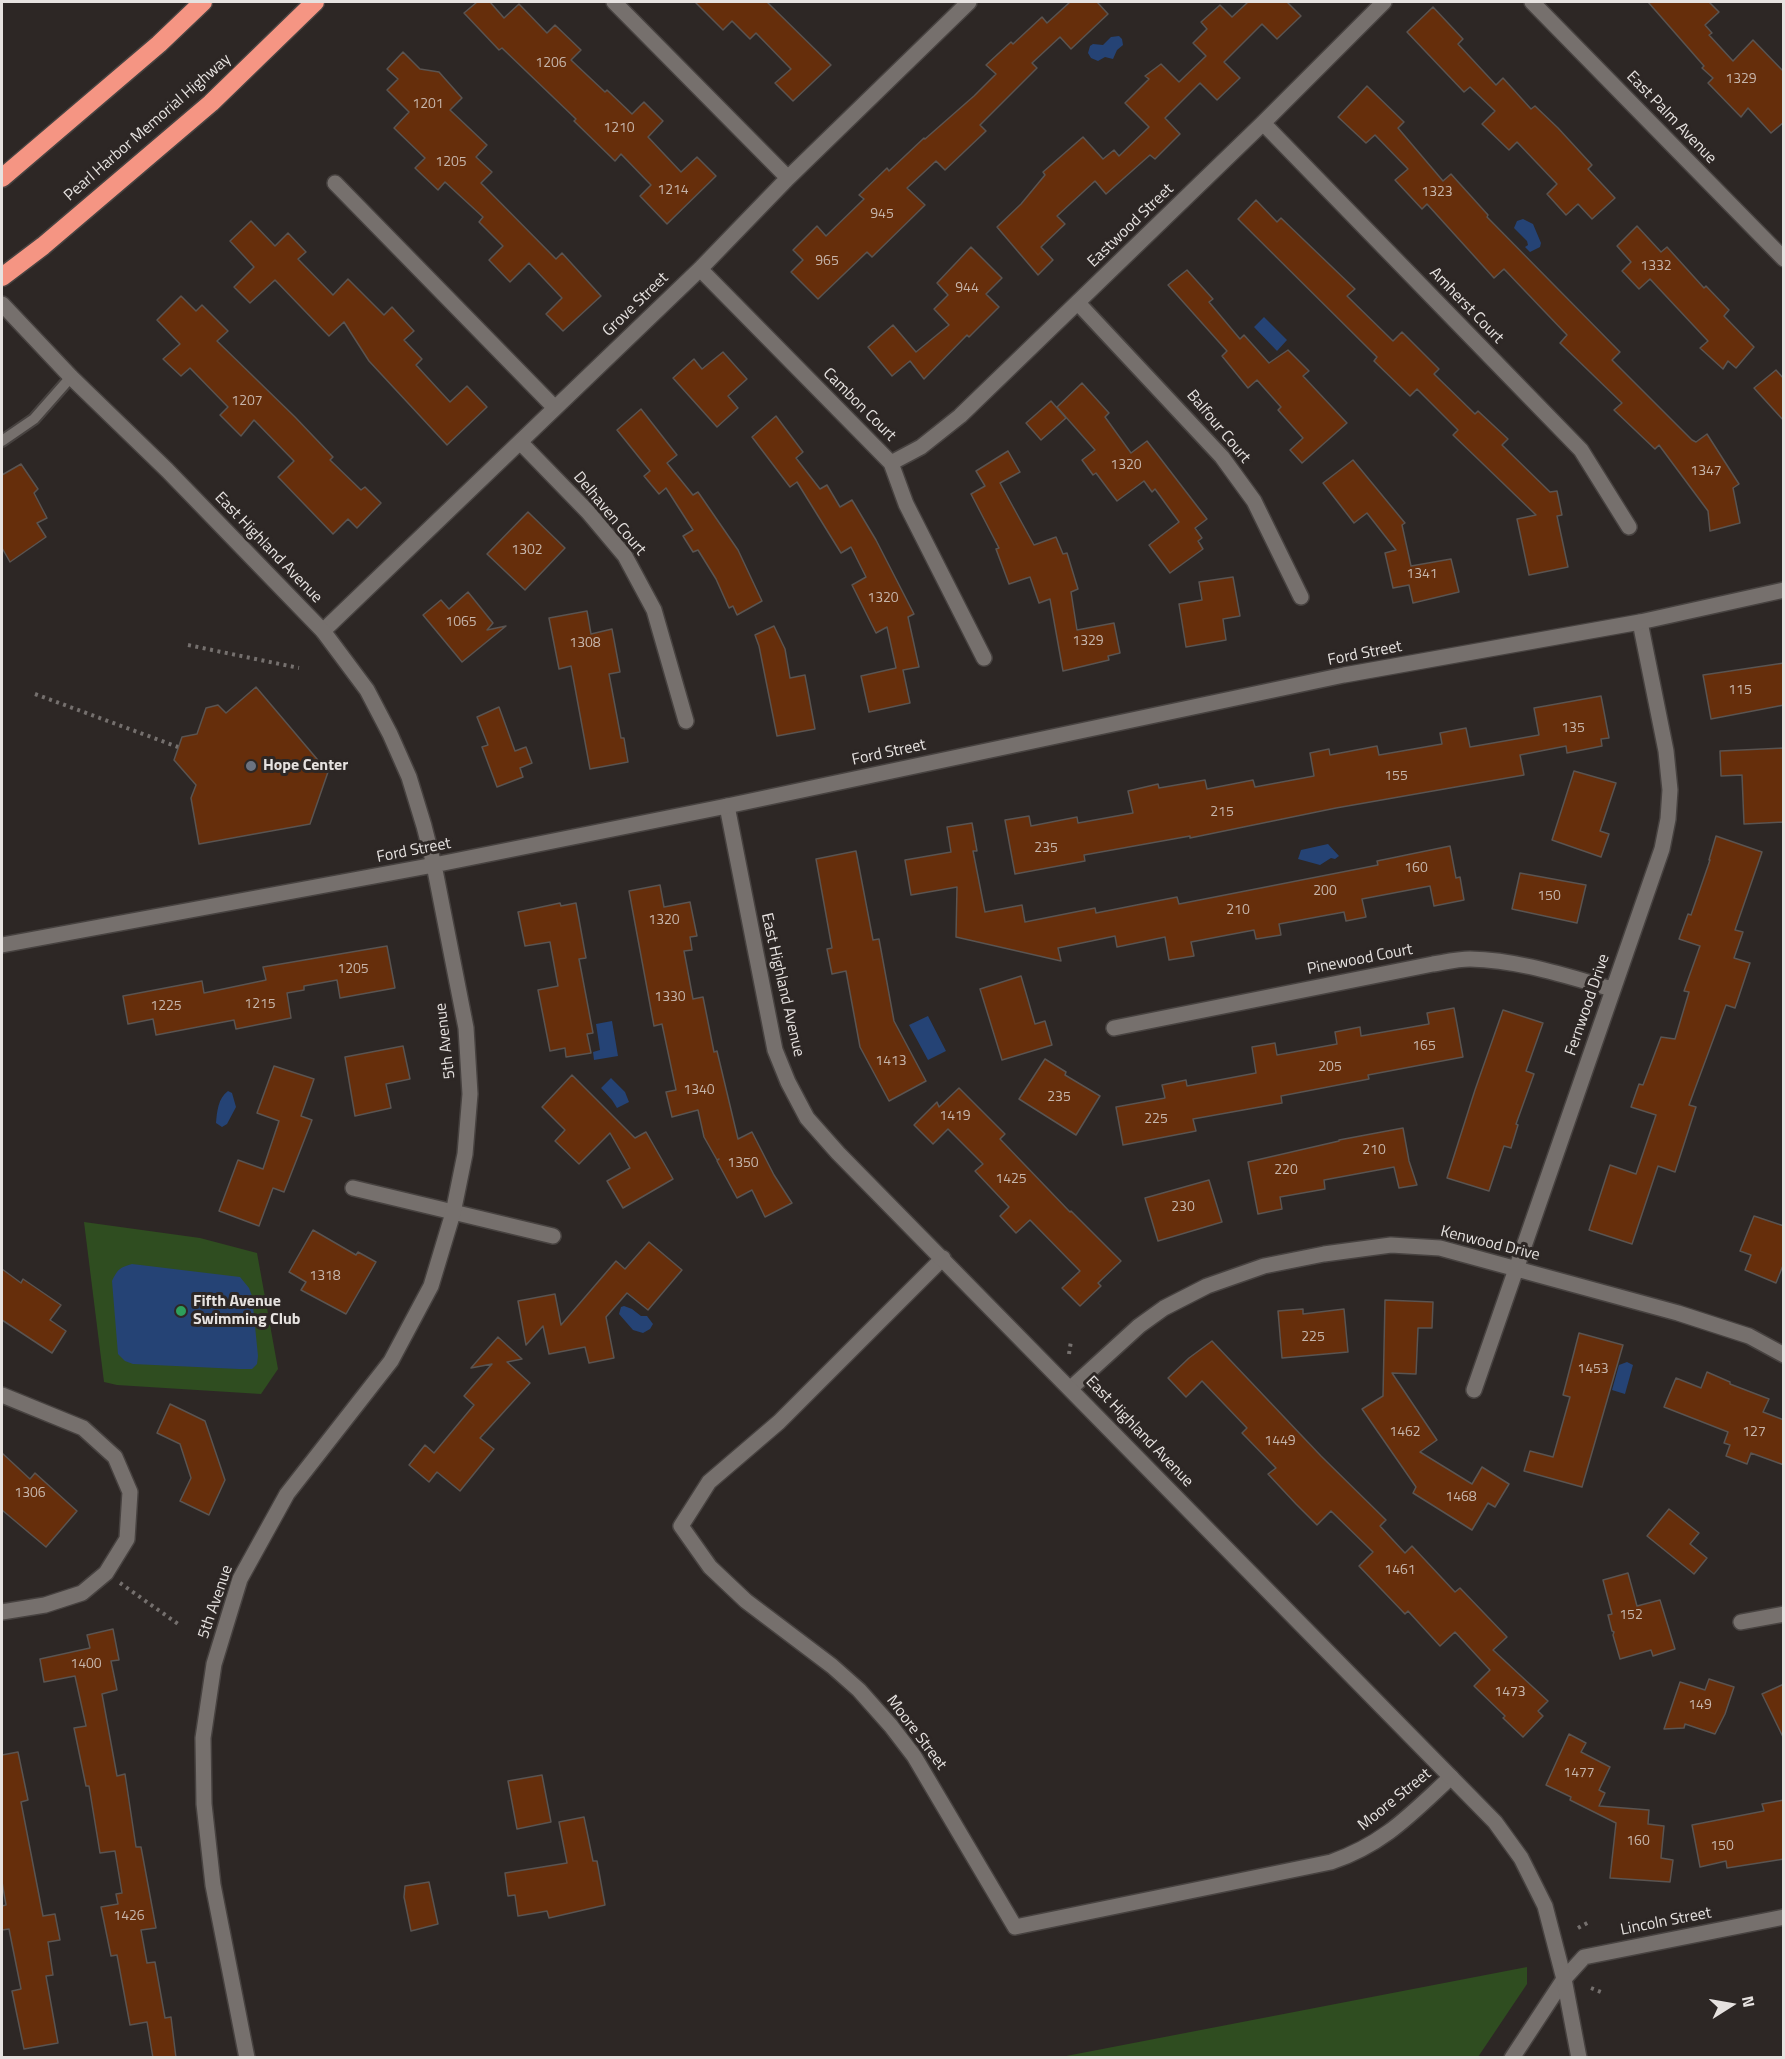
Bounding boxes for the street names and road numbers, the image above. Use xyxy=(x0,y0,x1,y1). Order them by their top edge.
street label: Pearl Harbor Memorial Highway xyxy=(61,50,235,206)
street label: East Palm Avenue xyxy=(1622,68,1720,168)
street label: Eastwood Street xyxy=(1084,180,1178,272)
street label: Amherst Court xyxy=(1425,264,1507,348)
street label: Grove Street xyxy=(599,269,673,341)
street label: Cambon Court xyxy=(818,364,900,446)
street label: Balfour Court xyxy=(1182,387,1254,467)
street label: Delhaven Court xyxy=(569,468,649,560)
street label: East Highland Avenue xyxy=(210,488,326,608)
street label: Ford Street xyxy=(1326,637,1404,671)
street label: Ford Street xyxy=(850,736,928,770)
street label: Ford Street xyxy=(375,834,453,868)
street label: East Highland Avenue xyxy=(756,911,808,1059)
street label: Pinewood Court xyxy=(1306,940,1414,980)
street label: Fernwood Drive xyxy=(1562,952,1614,1058)
street label: 5th Avenue xyxy=(432,1002,460,1080)
street label: Kenwood Drive xyxy=(1438,1222,1542,1266)
street label: East Highland Avenue xyxy=(1081,1372,1197,1492)
street label: 5th Avenue xyxy=(194,1563,238,1641)
street label: Moore Street xyxy=(882,1692,950,1774)
street label: Moore Street xyxy=(1355,1765,1435,1835)
street label: Lincoln Street xyxy=(1619,1904,1713,1940)

